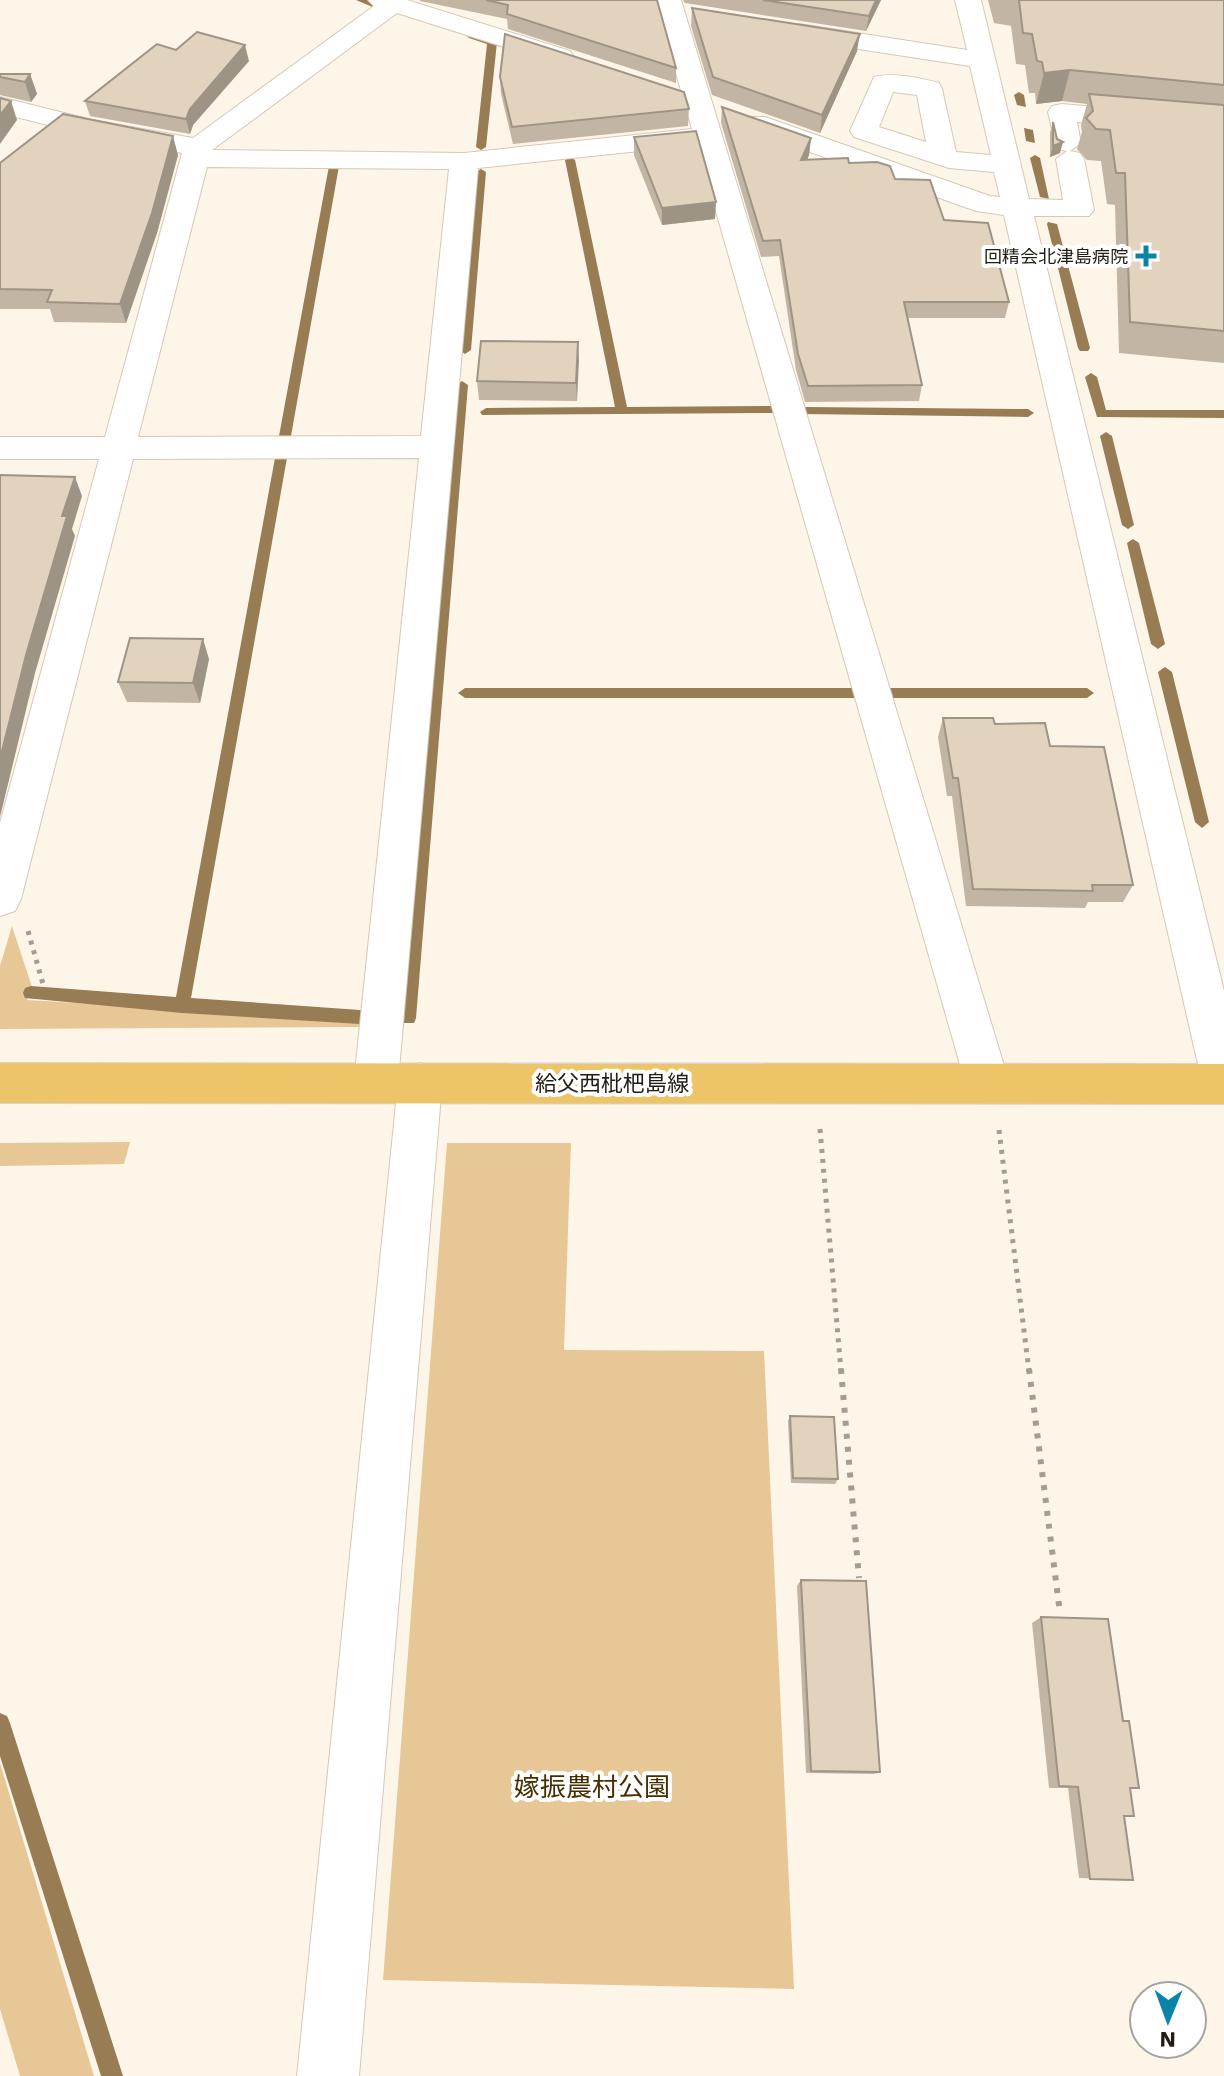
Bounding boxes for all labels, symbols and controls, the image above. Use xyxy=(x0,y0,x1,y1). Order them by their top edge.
marker: 回精会北津島病院 xyxy=(1135,245,1157,267)
place label: 回精会北津島病院 xyxy=(984,246,1128,267)
street label: 給父西枇杷島線 xyxy=(535,1071,689,1096)
park label: 嫁振農村公園 xyxy=(514,1772,670,1802)
north arrow xyxy=(1128,1980,1208,2060)
text: N xyxy=(1159,2027,1176,2052)

